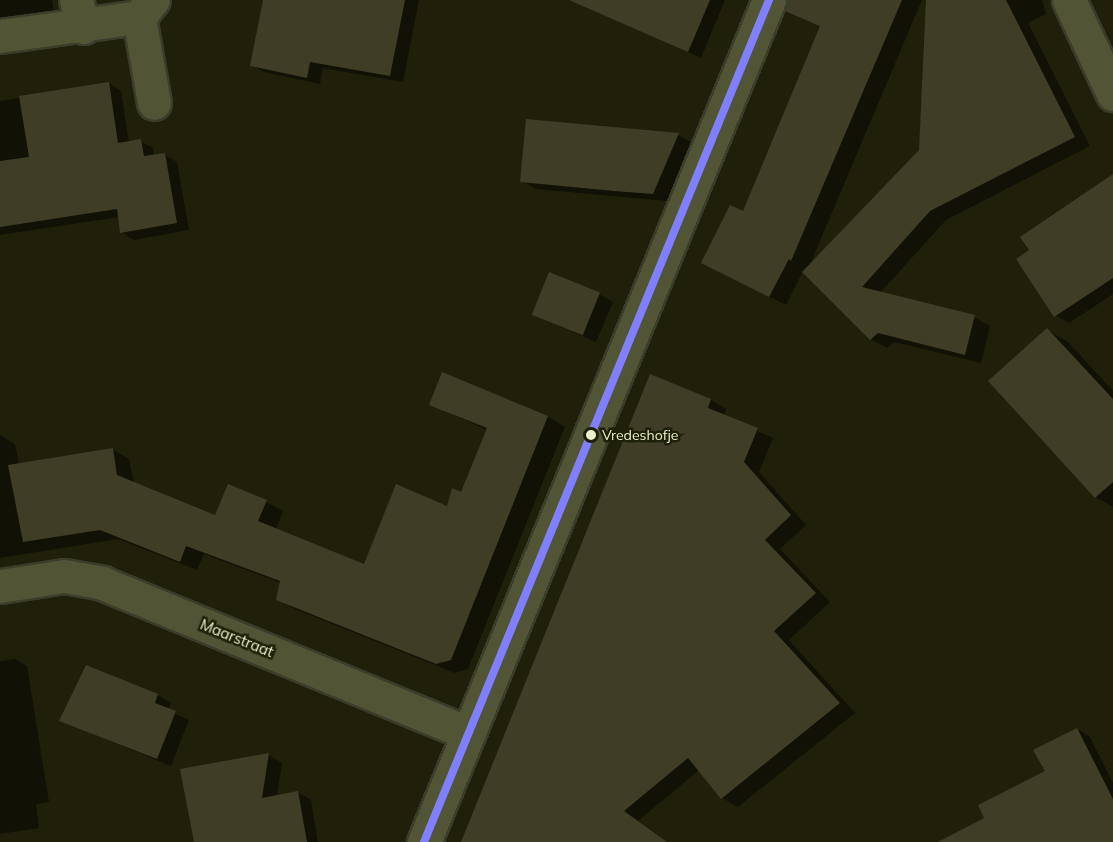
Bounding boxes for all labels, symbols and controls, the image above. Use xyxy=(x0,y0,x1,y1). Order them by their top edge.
place label: Vredeshofje xyxy=(602,427,678,443)
marker: Vredeshofje xyxy=(585,429,597,441)
street label: Maarstraat xyxy=(198,615,276,661)

